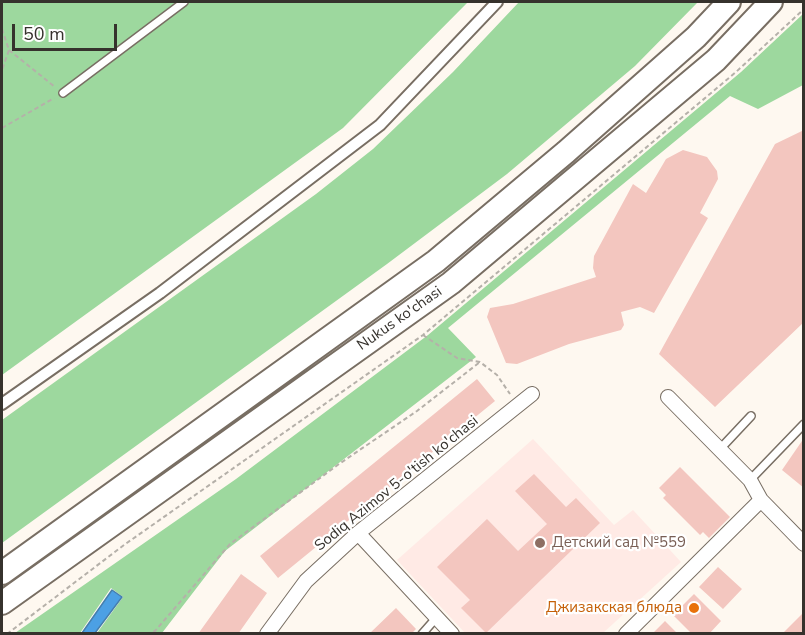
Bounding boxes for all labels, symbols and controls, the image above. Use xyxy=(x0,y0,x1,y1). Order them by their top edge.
scale bar xyxy=(15,12,120,50)
text: 50 m xyxy=(23,22,65,46)
street label: Nukus ko'chasi xyxy=(354,283,446,355)
street label: Sodiq Azimov 5-o'tish ko'chasi xyxy=(312,412,482,556)
place label: Детский сад №559 xyxy=(552,534,686,552)
marker: Детский сад №559 xyxy=(533,536,547,550)
place label: Джизакская блюда xyxy=(546,599,682,617)
marker: Джизакская блюда xyxy=(687,601,701,615)

